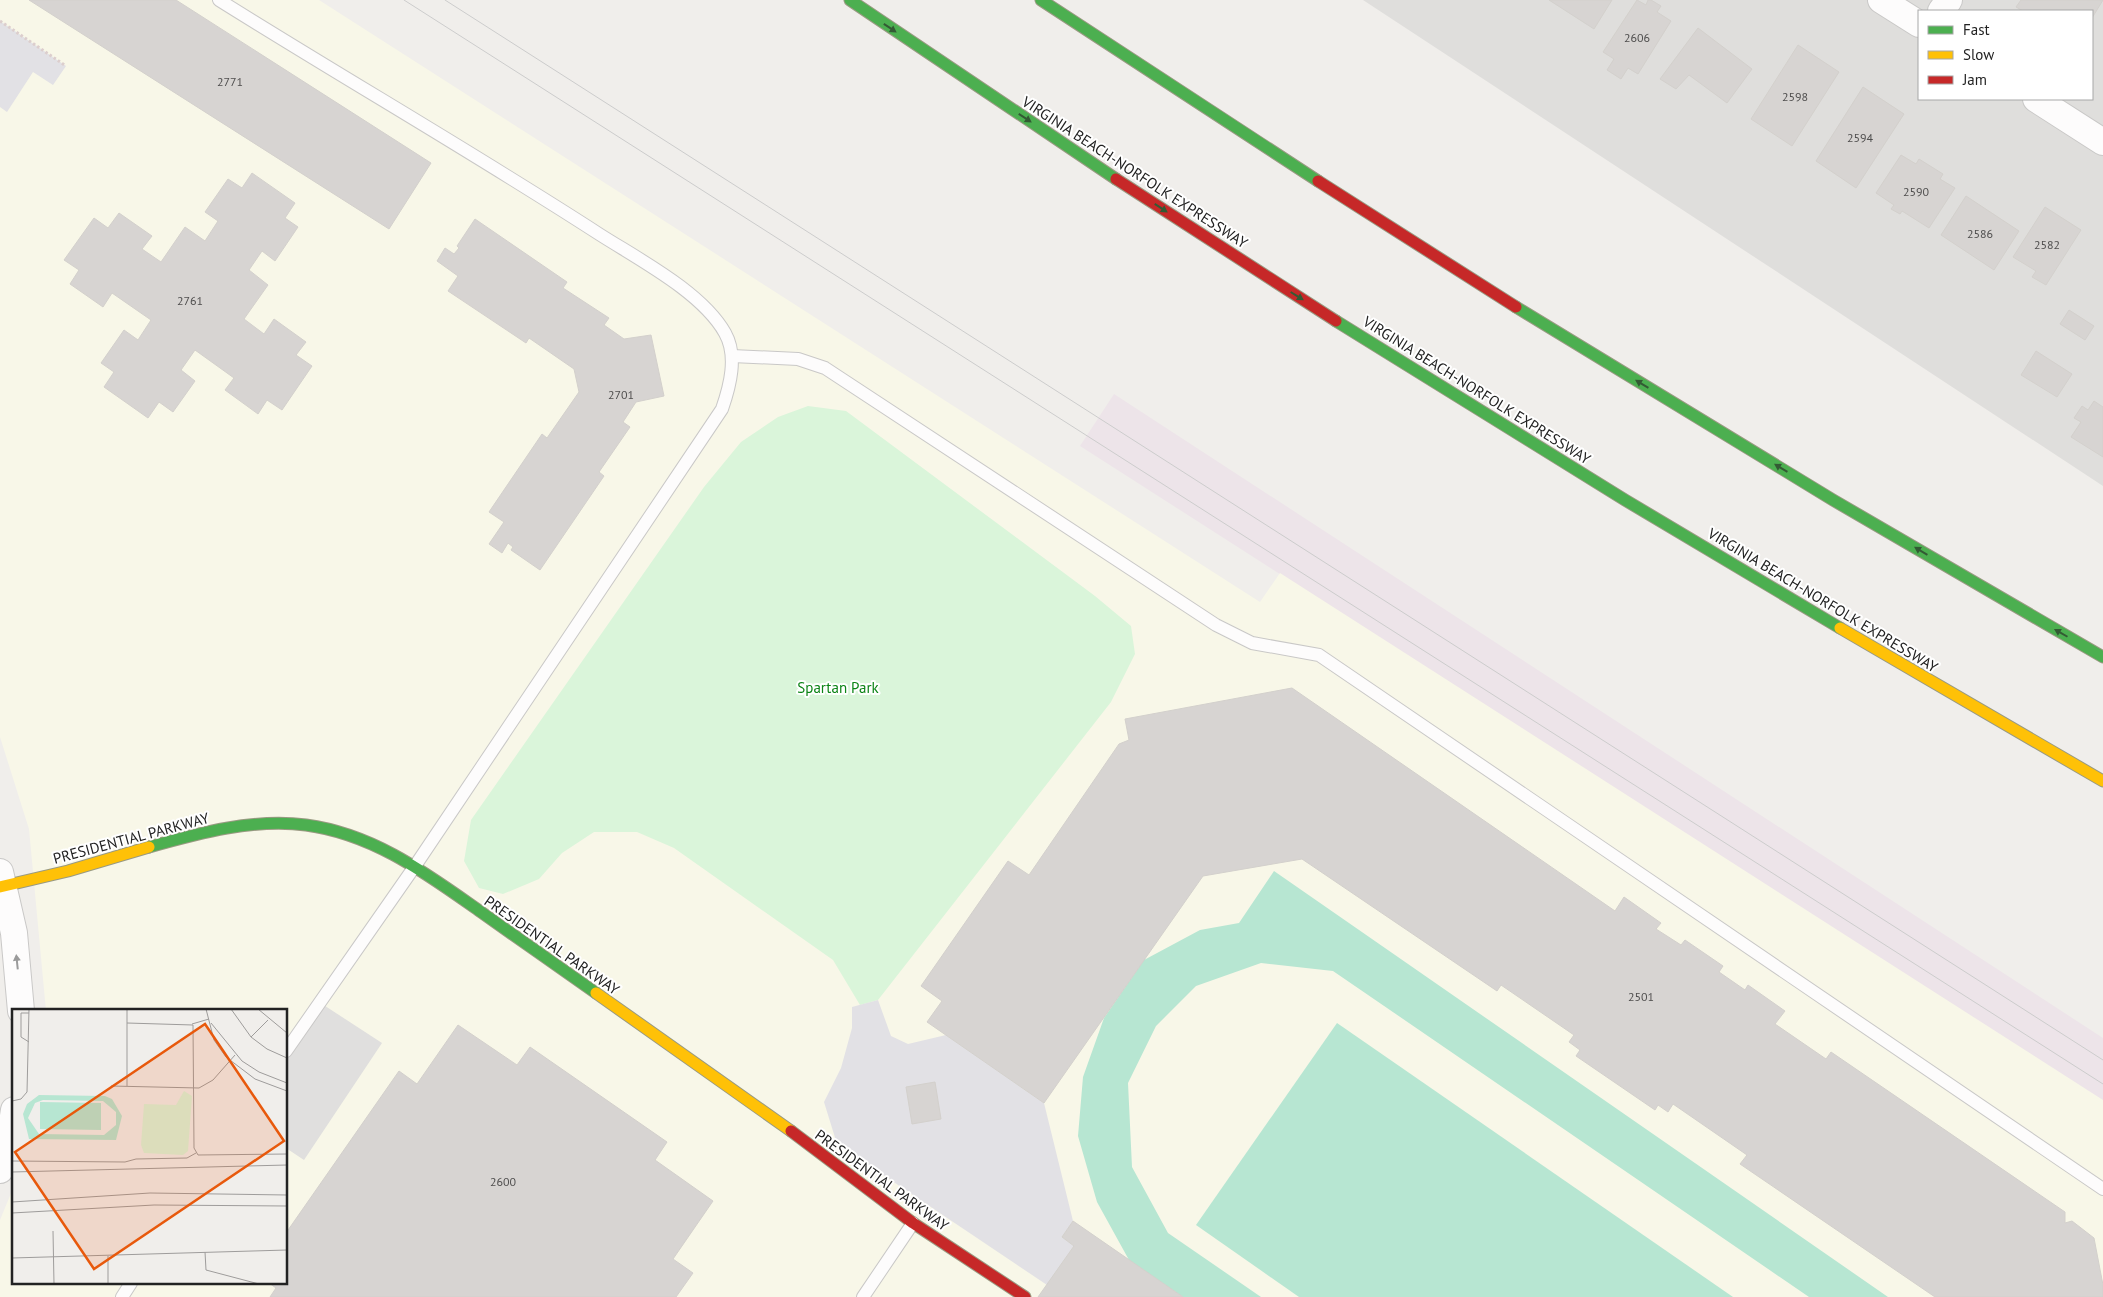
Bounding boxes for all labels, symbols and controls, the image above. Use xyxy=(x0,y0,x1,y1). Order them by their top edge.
legend xyxy=(1918,10,2093,100)
text: Fast xyxy=(1963,20,1990,39)
one-way arrow xyxy=(883,23,897,32)
house number: 2606 xyxy=(1624,30,1650,45)
text: Slow xyxy=(1963,45,1994,64)
text: Jam xyxy=(1962,70,1987,89)
house number: 2771 xyxy=(217,74,243,89)
house number: 2598 xyxy=(1782,89,1808,104)
street label: VIRGINIA BEACH-NORFOLK EXPRESSWAY xyxy=(1018,91,1252,252)
one-way arrow xyxy=(1018,113,1032,123)
house number: 2594 xyxy=(1847,130,1874,145)
house number: 2590 xyxy=(1903,184,1930,199)
one-way arrow xyxy=(1154,203,1167,212)
house number: 2586 xyxy=(1967,226,1993,241)
house number: 2582 xyxy=(2034,237,2060,252)
one-way arrow xyxy=(1291,291,1304,300)
house number: 2761 xyxy=(177,293,203,308)
street label: VIRGINIA BEACH-NORFOLK EXPRESSWAY xyxy=(1359,311,1595,469)
one-way arrow xyxy=(1635,379,1648,389)
house number: 2701 xyxy=(608,387,634,402)
one-way arrow xyxy=(1774,464,1787,473)
street label: VIRGINIA BEACH-NORFOLK EXPRESSWAY xyxy=(1704,523,1942,677)
one-way arrow xyxy=(1914,546,1927,555)
one-way arrow xyxy=(2053,629,2068,637)
park label: Spartan Park xyxy=(797,678,880,697)
street label: PRESIDENTIAL PARKWAY xyxy=(51,808,212,868)
street label: PRESIDENTIAL PARKWAY xyxy=(481,891,624,999)
one-way arrow xyxy=(13,954,21,970)
house number: 2501 xyxy=(1628,989,1654,1004)
inset map xyxy=(12,1009,288,1284)
street label: PRESIDENTIAL PARKWAY xyxy=(811,1125,953,1235)
house number: 2600 xyxy=(490,1174,517,1189)

